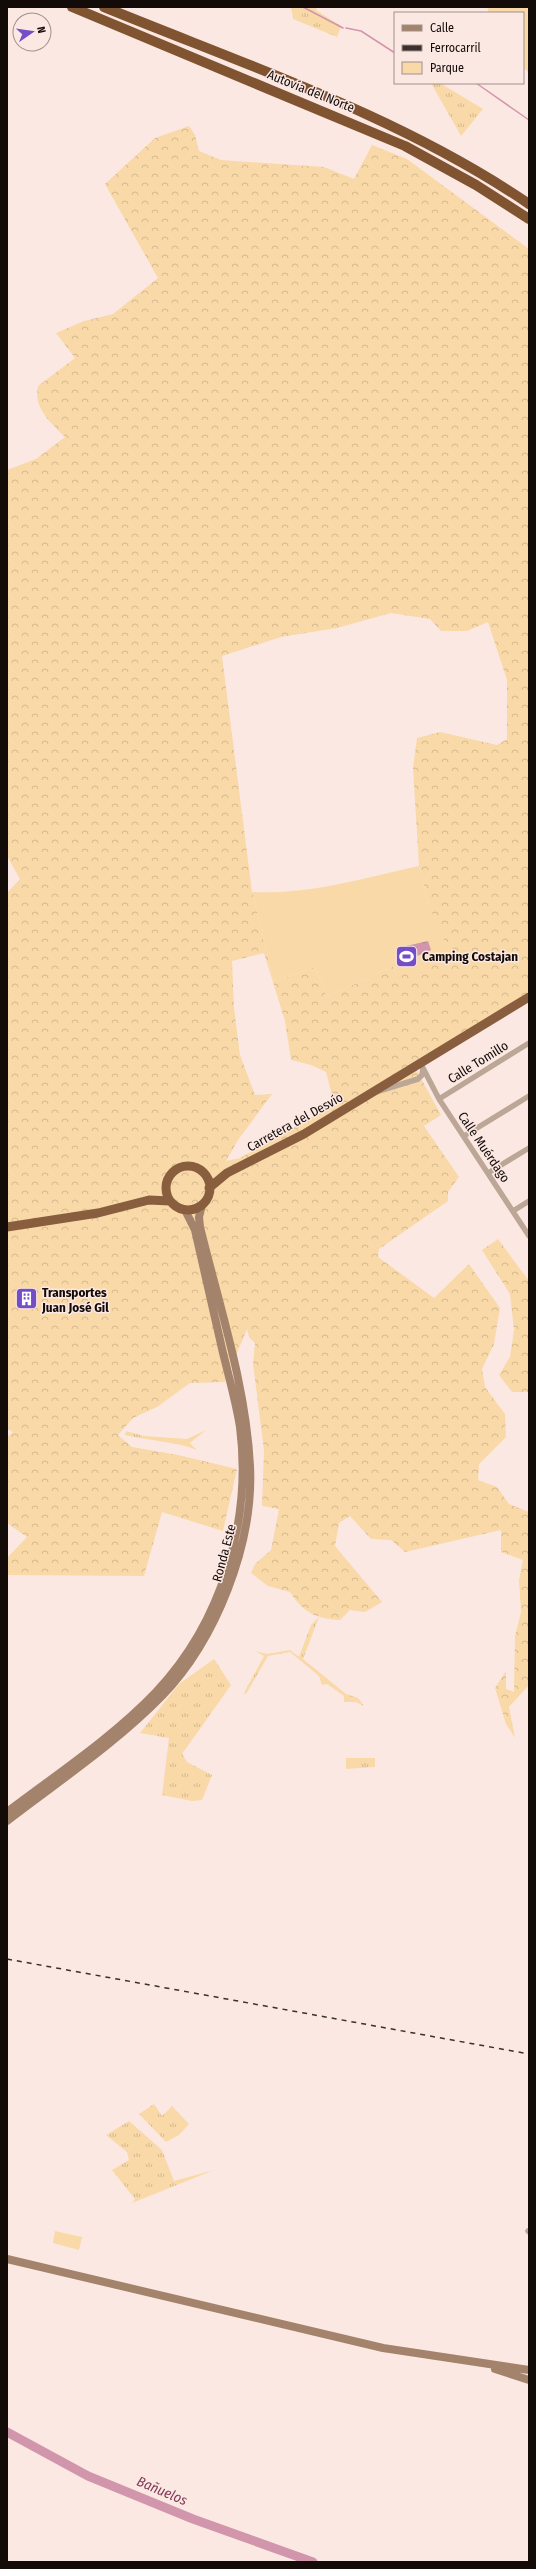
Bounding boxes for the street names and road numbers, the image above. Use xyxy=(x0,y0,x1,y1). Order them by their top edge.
street label: Autovía del Norte xyxy=(265,67,357,115)
street label: Calle Tomillo xyxy=(445,1038,511,1086)
street label: Carretera del Desvío xyxy=(245,1089,346,1155)
street label: Calle Muérdago xyxy=(455,1109,513,1185)
street label: Ronda Este xyxy=(209,1523,239,1583)

